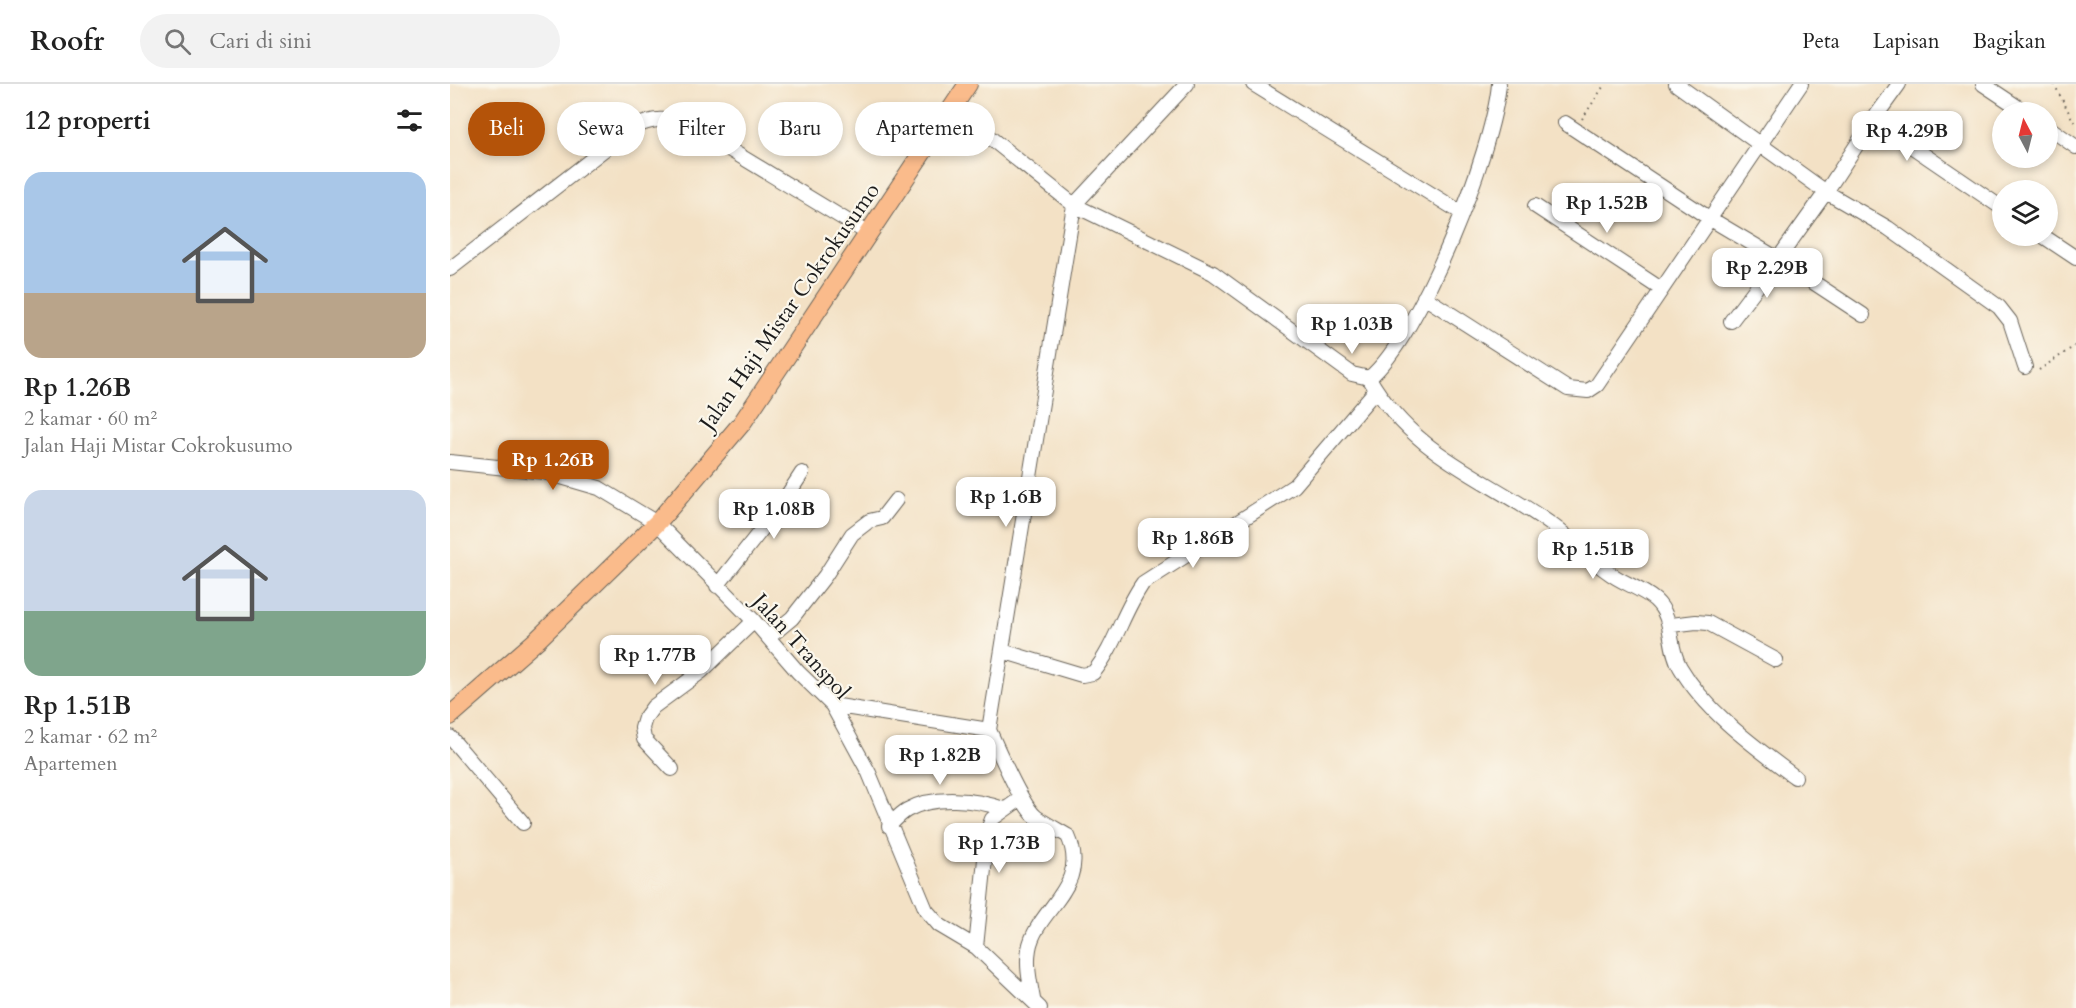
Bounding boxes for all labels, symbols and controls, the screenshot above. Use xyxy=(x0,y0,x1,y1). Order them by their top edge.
search box xyxy=(140,14,560,68)
text: Roofr xyxy=(30,22,104,60)
icon: search xyxy=(161,25,194,58)
text: Cari di sini xyxy=(209,26,312,56)
text: Peta xyxy=(1802,27,1840,56)
text: Lapisan xyxy=(1873,27,1940,56)
text: Bagikan xyxy=(1973,27,2046,56)
chip: Beli xyxy=(468,102,545,156)
chip: Sewa xyxy=(557,102,645,156)
chip: Filter xyxy=(657,102,746,156)
chip: Baru xyxy=(758,102,843,156)
chip: Apartemen xyxy=(855,102,995,156)
north arrow xyxy=(1992,102,2058,168)
map controls xyxy=(1992,102,2058,246)
text: 12 properti xyxy=(24,103,151,138)
icon: filters xyxy=(393,104,426,137)
pin: Rp 4.29B xyxy=(1845,111,1969,162)
text: Rp 4.29B xyxy=(1866,117,1948,144)
street label: Jalan Haji Mistar Cokrokusumo xyxy=(691,177,887,439)
button: layers xyxy=(1992,180,2058,246)
pin: Rp 1.52B xyxy=(1545,183,1669,234)
text: Rp 1.52B xyxy=(1566,189,1648,216)
icon: home xyxy=(171,211,279,319)
pin: Rp 2.29B xyxy=(1705,248,1829,299)
text: Rp 2.29B xyxy=(1726,254,1808,281)
pin: Rp 1.03B xyxy=(1290,304,1414,355)
text: Rp 1.03B xyxy=(1311,310,1393,337)
text: Rp 1.26B xyxy=(24,370,131,405)
text: 2 kamar · 60 m² xyxy=(24,405,157,432)
text: Jalan Haji Mistar Cokrokusumo xyxy=(24,432,293,459)
pin: Rp 1.26B xyxy=(491,440,615,491)
text: Rp 1.26B xyxy=(512,446,594,473)
pin: Rp 1.6B xyxy=(951,477,1061,528)
text: Rp 1.6B xyxy=(970,483,1042,510)
pin: Rp 1.08B xyxy=(712,489,836,540)
text: Rp 1.08B xyxy=(733,495,815,522)
pin: Rp 1.86B xyxy=(1131,518,1255,569)
text: Rp 1.86B xyxy=(1152,524,1234,551)
icon: home xyxy=(171,529,279,637)
pin: Rp 1.51B xyxy=(1531,529,1655,580)
text: Rp 1.51B xyxy=(1552,535,1634,562)
street label: Jalan Transpol xyxy=(744,585,857,706)
pin: Rp 1.77B xyxy=(593,635,717,686)
text: Rp 1.77B xyxy=(614,641,696,668)
text: Rp 1.51B xyxy=(24,688,131,723)
text: 2 kamar · 62 m² xyxy=(24,723,157,750)
pin: Rp 1.82B xyxy=(878,735,1002,786)
text: Rp 1.82B xyxy=(899,741,981,768)
text: Apartemen xyxy=(24,750,118,777)
pin: Rp 1.73B xyxy=(937,823,1061,874)
text: Rp 1.73B xyxy=(958,829,1040,856)

